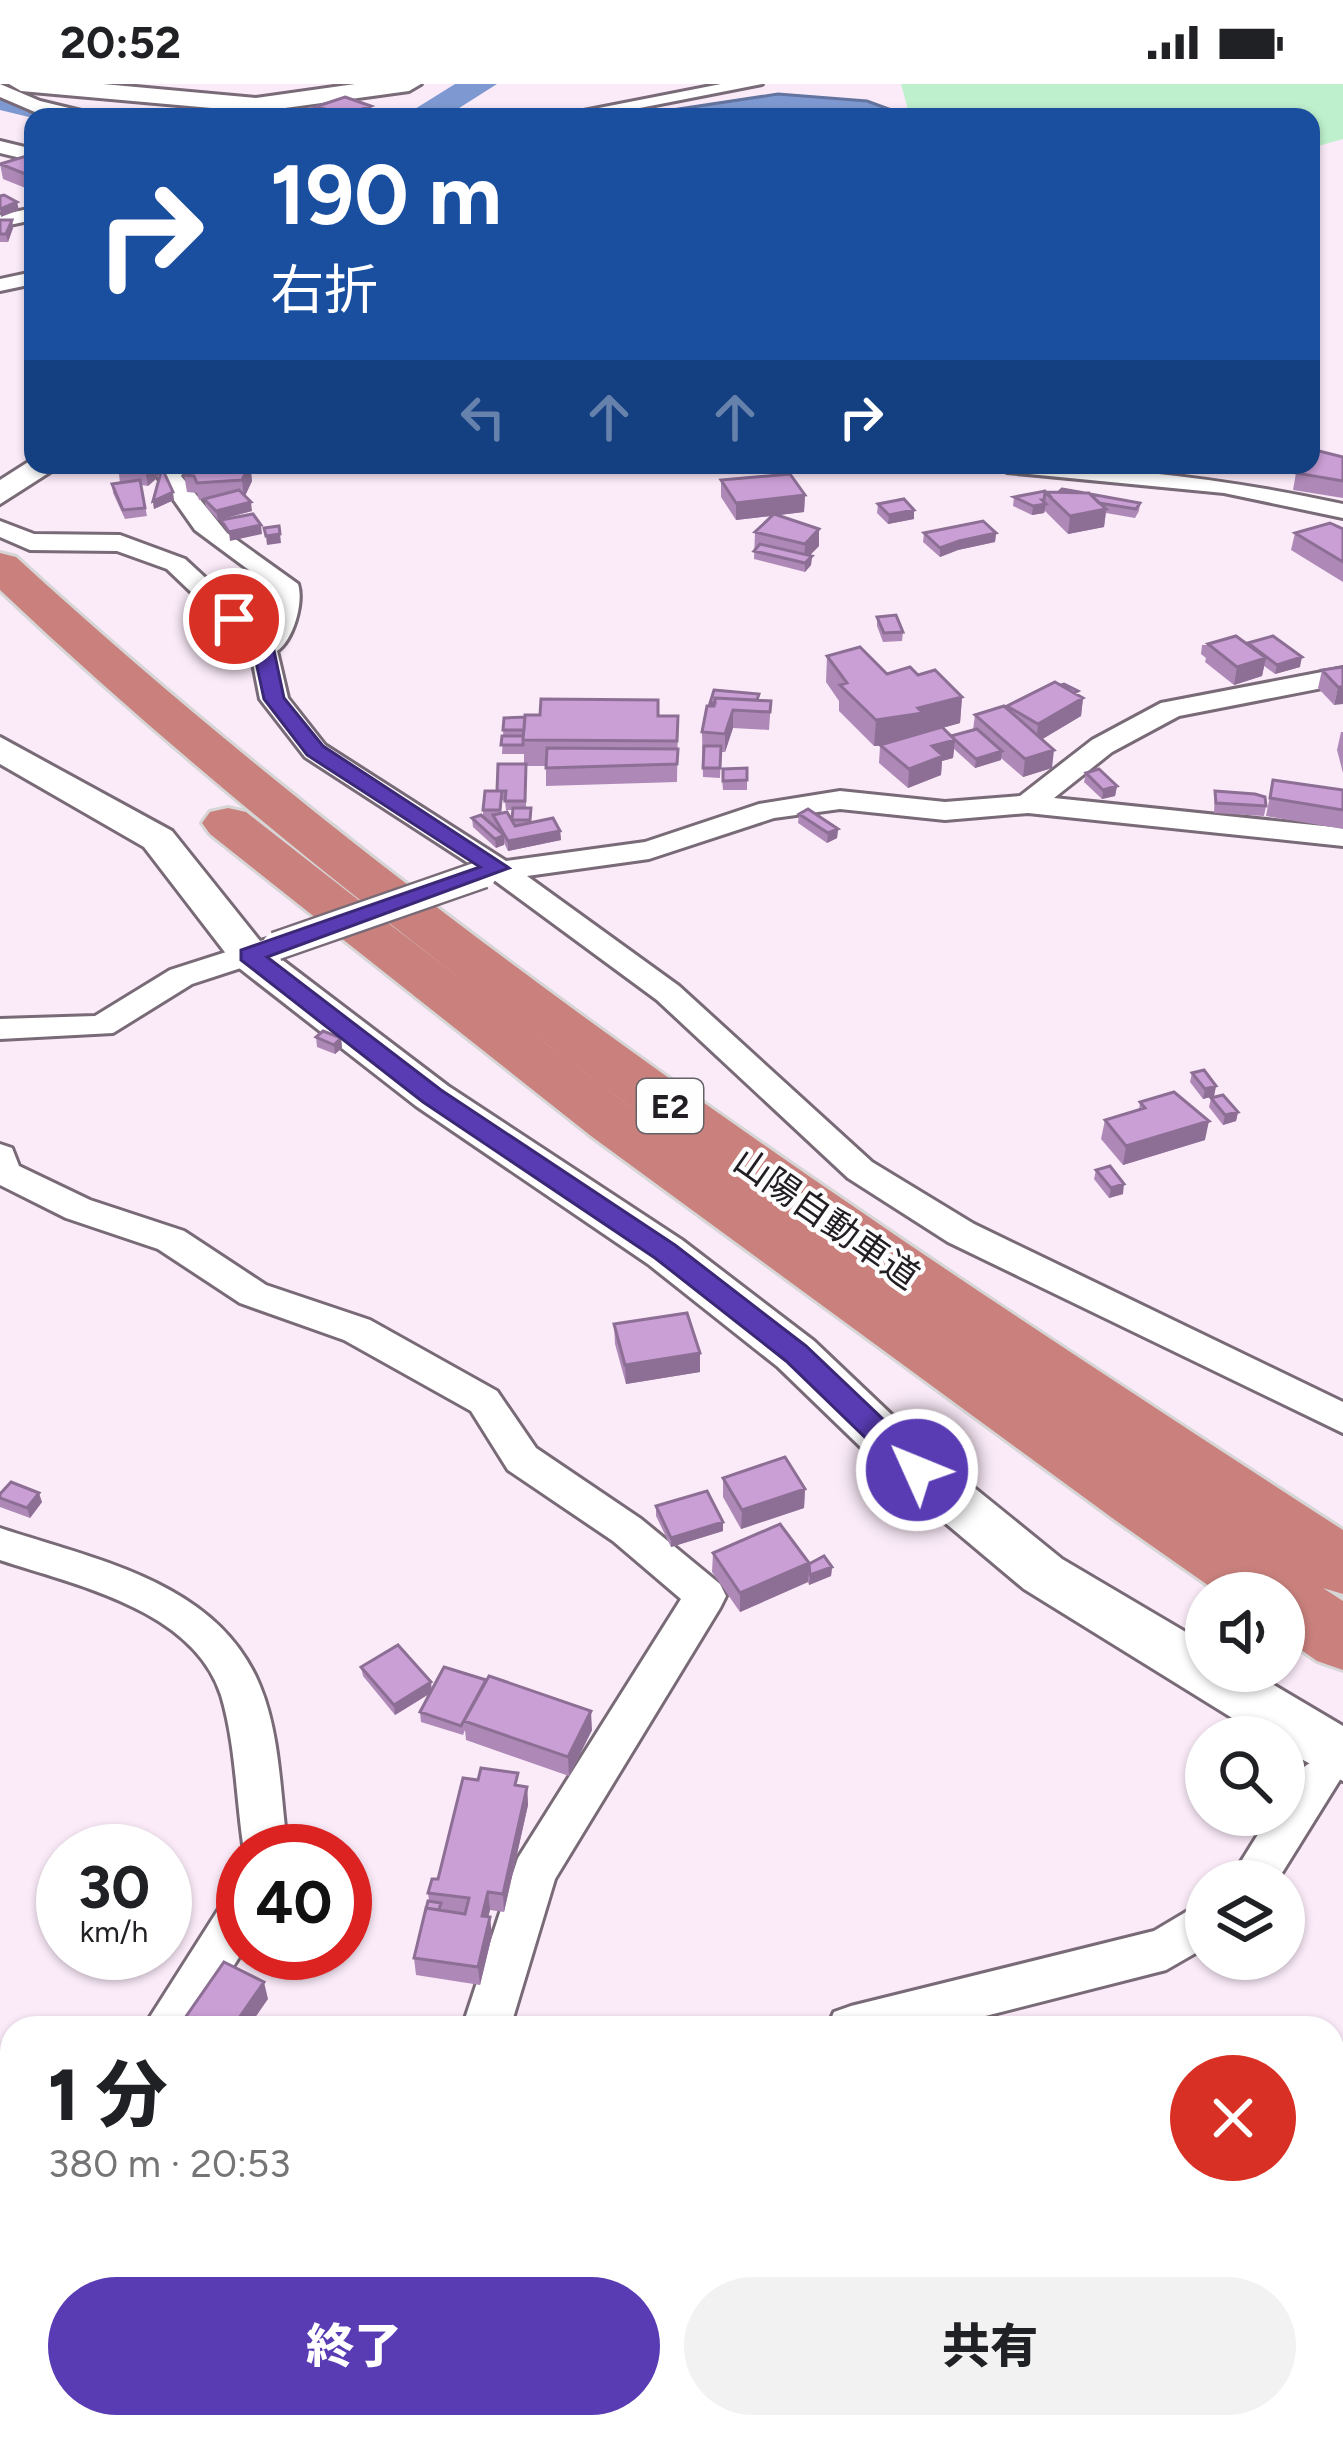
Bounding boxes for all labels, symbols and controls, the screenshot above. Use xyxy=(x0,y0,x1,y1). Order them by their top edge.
text: 20:52 xyxy=(60,15,181,69)
text: 190 m xyxy=(270,144,502,245)
icon: right xyxy=(72,156,228,312)
text: 右折 xyxy=(270,258,378,323)
icon: left xyxy=(450,384,516,450)
icon: ahead xyxy=(576,384,642,450)
icon: ahead xyxy=(702,384,768,450)
icon: right xyxy=(828,384,894,450)
pin xyxy=(183,568,285,670)
icon: arrive xyxy=(201,586,267,652)
road number: E2 xyxy=(637,1079,703,1133)
street label: 山陽自動車道 xyxy=(726,1139,928,1298)
position arrow xyxy=(854,1407,980,1533)
map controls xyxy=(1185,1572,1305,1980)
button: sound xyxy=(1185,1572,1305,1692)
button: search xyxy=(1185,1716,1305,1836)
speed limit sign: 40 xyxy=(216,1824,372,1980)
text: 30 xyxy=(78,1851,150,1923)
button: layers xyxy=(1185,1860,1305,1980)
text: km/h xyxy=(80,1913,148,1950)
text: 1 分 xyxy=(48,2052,168,2138)
button: close xyxy=(1170,2055,1296,2181)
text: 380 m · 20:53 xyxy=(48,2140,290,2187)
button: 終了 xyxy=(48,2277,660,2415)
button: 共有 xyxy=(684,2277,1296,2415)

